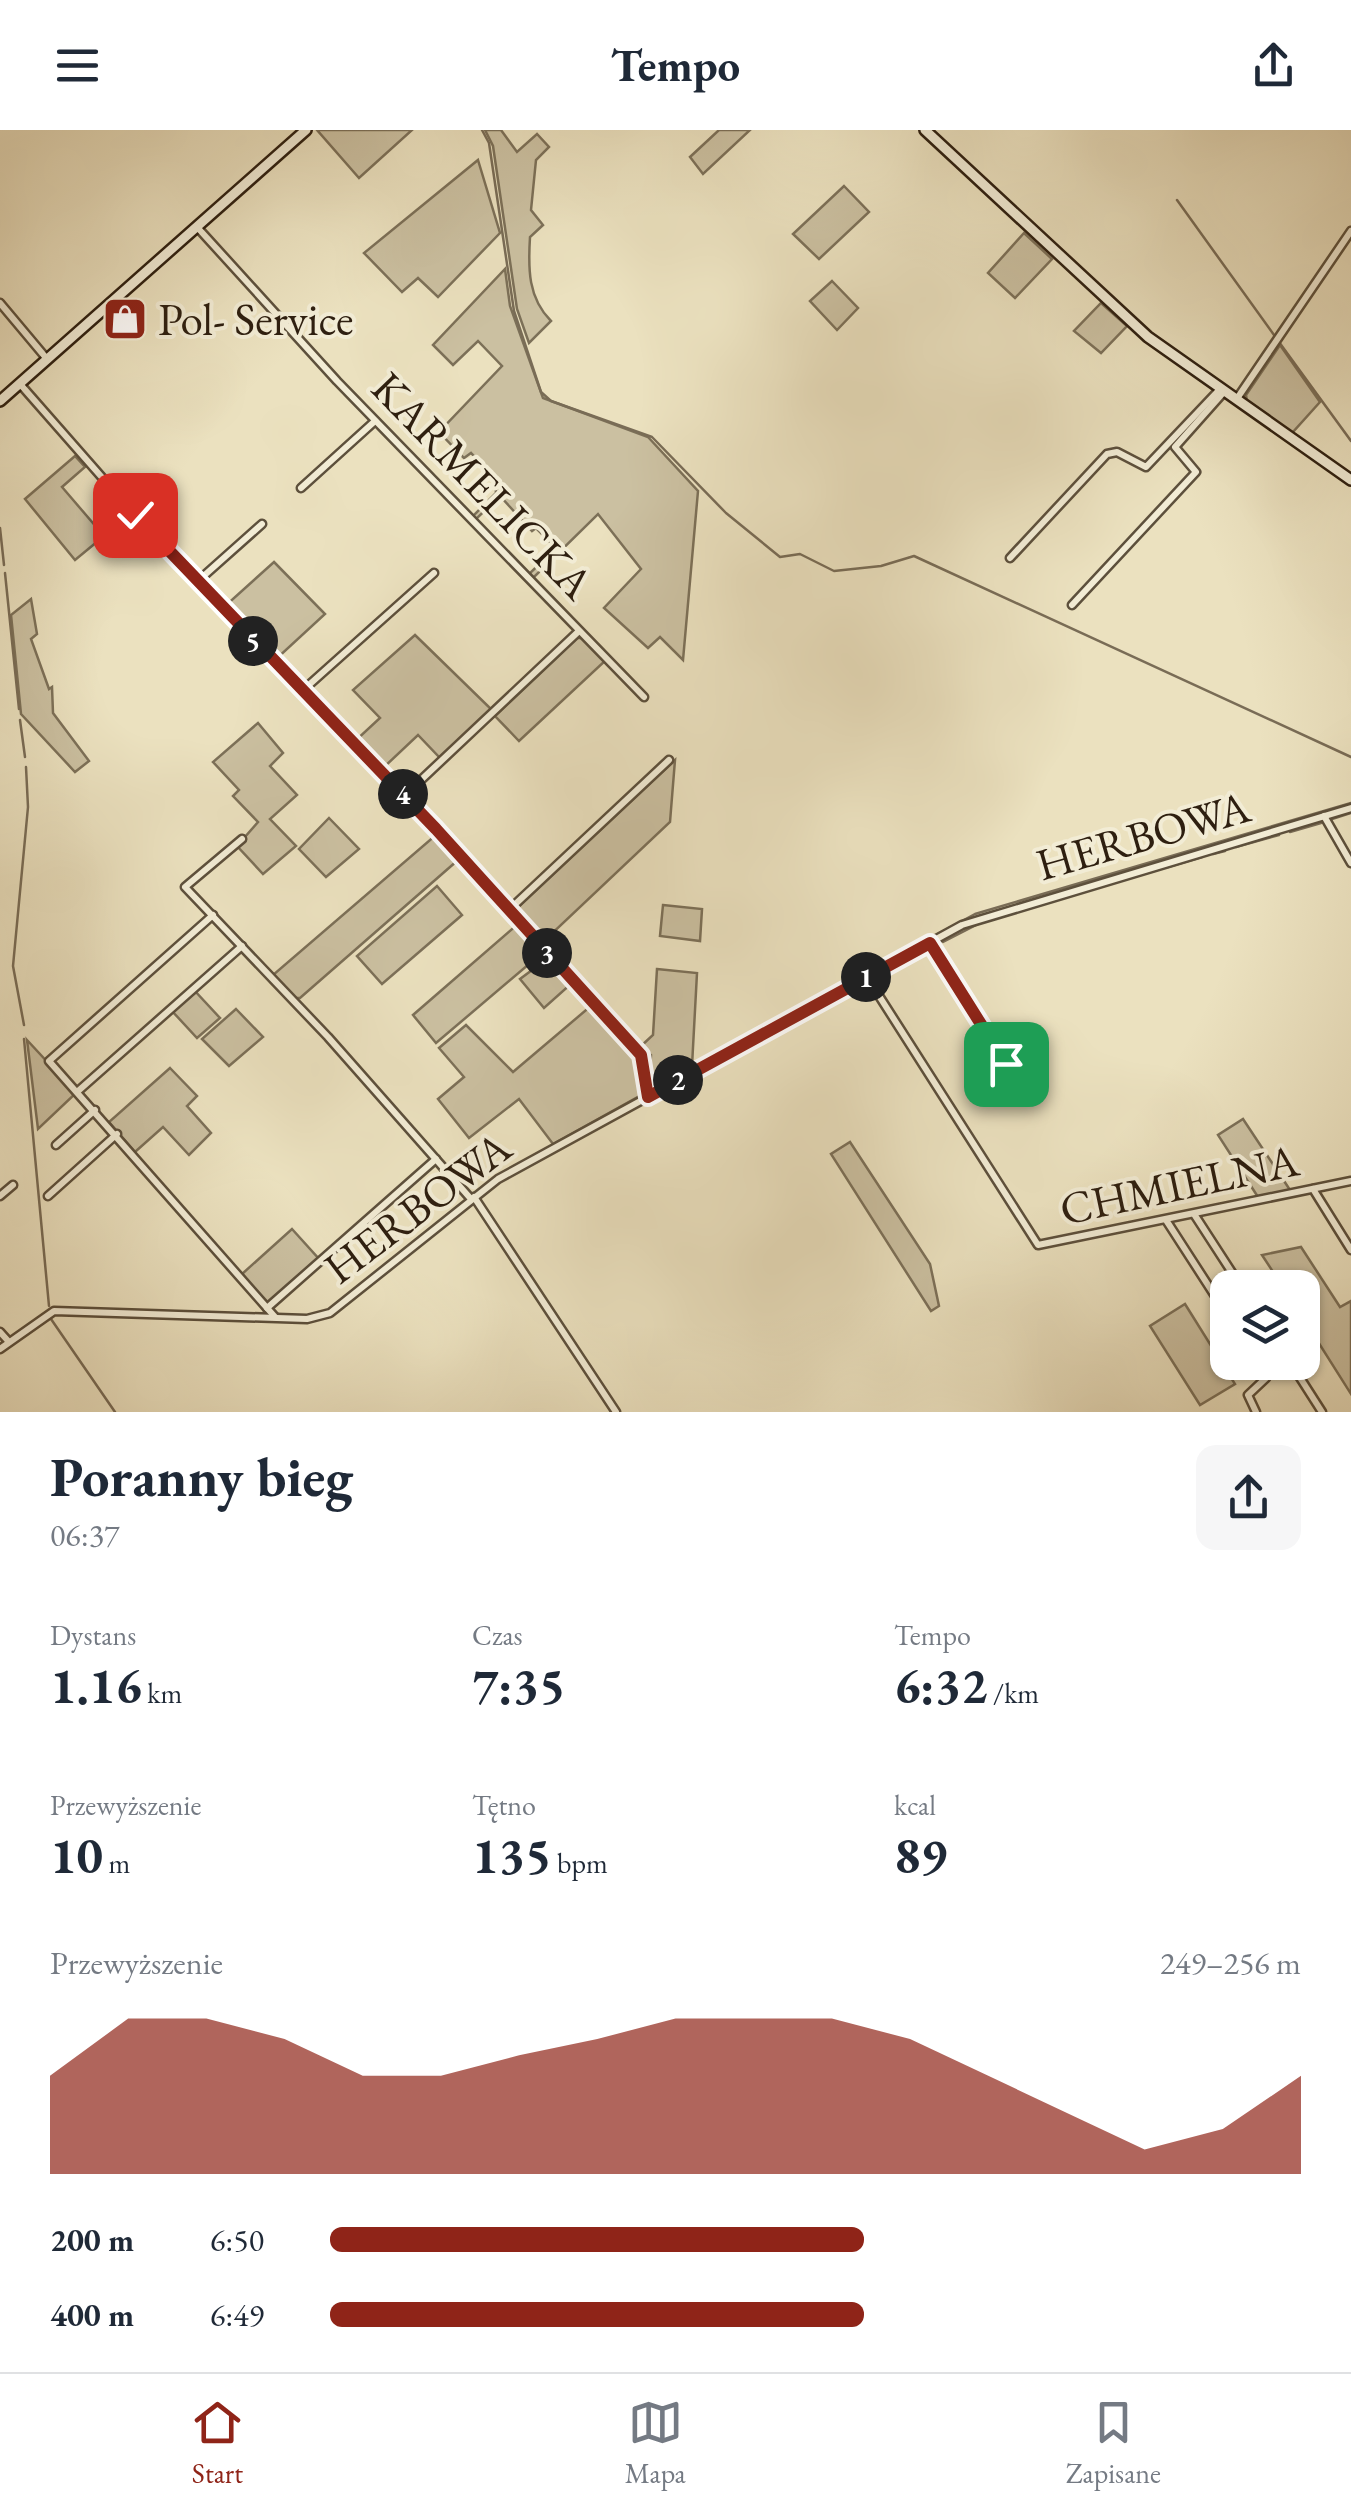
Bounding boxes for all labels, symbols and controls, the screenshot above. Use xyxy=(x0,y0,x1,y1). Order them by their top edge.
text: Tempo xyxy=(611,36,740,94)
icon: menu xyxy=(50,38,105,93)
icon: share xyxy=(1246,38,1301,93)
place label: Pol- Service xyxy=(158,290,354,348)
shop icon: Pol- Service xyxy=(102,296,148,342)
street label: KARMELICKA xyxy=(360,359,607,612)
pin xyxy=(93,473,178,558)
icon: check xyxy=(108,488,163,543)
pin: 5 xyxy=(228,616,278,666)
text: 5 xyxy=(246,623,260,659)
pin: 4 xyxy=(378,769,428,819)
text: 4 xyxy=(396,776,410,812)
street label: HERBOWA xyxy=(1029,777,1257,893)
pin: 3 xyxy=(522,928,572,978)
text: 3 xyxy=(540,935,554,971)
pin: 1 xyxy=(841,952,891,1002)
text: 1 xyxy=(859,959,873,995)
pin xyxy=(964,1022,1049,1107)
icon: arrive xyxy=(979,1037,1034,1092)
pin: 2 xyxy=(653,1055,703,1105)
text: 2 xyxy=(671,1062,685,1098)
street label: HERBOWA xyxy=(312,1117,523,1296)
street label: CHMIELNA xyxy=(1054,1130,1305,1238)
map controls xyxy=(1210,1270,1320,1380)
button: layers xyxy=(1210,1270,1320,1380)
text: Poranny bieg xyxy=(50,1441,353,1512)
button: share xyxy=(1196,1445,1301,1550)
text: 06:37 xyxy=(50,1514,119,1556)
text: Dystans xyxy=(50,1617,136,1653)
text: Czas xyxy=(472,1617,523,1653)
text: Tempo xyxy=(894,1617,971,1653)
text: 1.16 xyxy=(50,1653,142,1718)
text: 7:35 xyxy=(472,1653,565,1718)
text: 6:32 xyxy=(894,1653,987,1718)
text: km xyxy=(142,1675,182,1711)
text: /km xyxy=(987,1675,1039,1711)
text: Przewyższenie xyxy=(50,1787,201,1823)
text: Tętno xyxy=(472,1787,536,1823)
text: kcal xyxy=(894,1787,936,1823)
text: 10 xyxy=(50,1823,103,1888)
text: 135 xyxy=(472,1823,551,1888)
text: 89 xyxy=(894,1823,947,1888)
text: m xyxy=(103,1845,130,1881)
text: bpm xyxy=(551,1845,608,1881)
text: Przewyższenie xyxy=(50,1942,223,1984)
text: 249–256 m xyxy=(1160,1942,1301,1984)
text: 200 m xyxy=(50,2219,134,2261)
text: 6:50 xyxy=(210,2219,264,2261)
text: 400 m xyxy=(50,2294,134,2336)
text: 6:49 xyxy=(210,2294,264,2336)
tab: Start xyxy=(190,2395,245,2491)
tab: Mapa xyxy=(625,2395,686,2491)
tab: Zapisane xyxy=(1066,2395,1161,2491)

